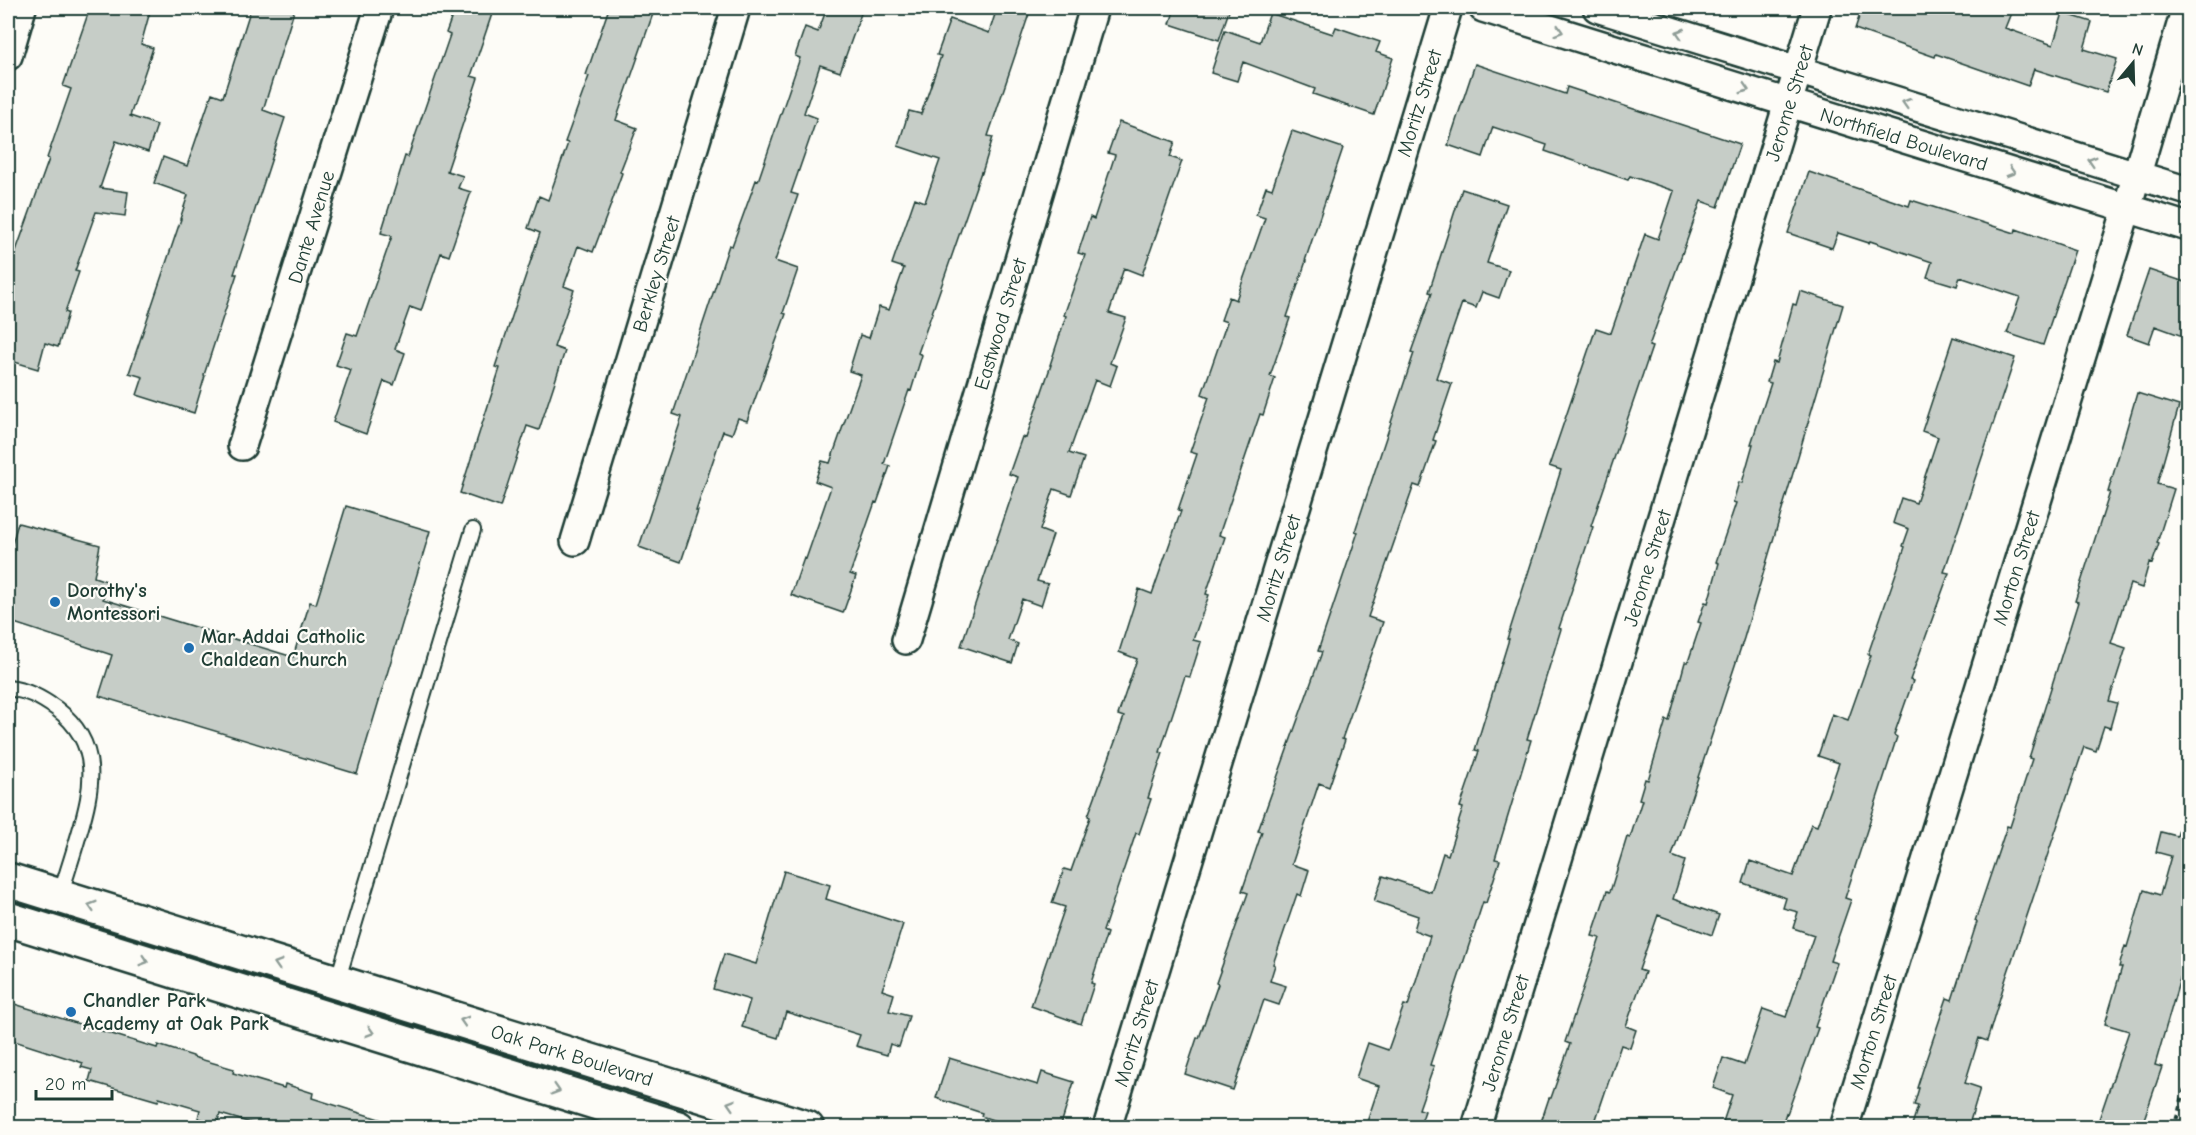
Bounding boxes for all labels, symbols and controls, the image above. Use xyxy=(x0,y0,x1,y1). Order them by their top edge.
one-way arrow xyxy=(1553,24,1564,36)
one-way arrow xyxy=(1675,28,1686,40)
north arrow xyxy=(2103,33,2163,93)
text: N xyxy=(2130,40,2145,60)
street label: Jerome Street xyxy=(1761,41,1818,164)
street label: Moritz Street xyxy=(1392,45,1447,160)
one-way arrow xyxy=(1739,82,1750,94)
one-way arrow xyxy=(1901,98,1912,111)
street label: Northfield Boulevard xyxy=(1817,103,1990,176)
one-way arrow xyxy=(2087,156,2098,168)
one-way arrow xyxy=(2005,165,2016,177)
street label: Dante Avenue xyxy=(283,168,340,286)
street label: Berkley Street xyxy=(628,212,685,335)
street label: Eastwood Street xyxy=(970,254,1032,393)
street label: Jerome Street xyxy=(1619,506,1676,629)
street label: Morton Street xyxy=(1988,507,2045,628)
street label: Moritz Street xyxy=(1251,510,1306,625)
place label: Dorothy's Montessori xyxy=(67,579,160,625)
marker: Dorothy's Montessori xyxy=(48,595,62,609)
place label: Mar Addai Catholic Chaldean Church xyxy=(201,625,366,671)
marker: Mar Addai Catholic Chaldean Church xyxy=(182,641,196,655)
one-way arrow xyxy=(87,901,98,913)
one-way arrow xyxy=(138,954,149,967)
one-way arrow xyxy=(273,958,284,971)
street label: Jerome Street xyxy=(1477,971,1534,1094)
street label: Morton Street xyxy=(1845,971,1902,1092)
street label: Moritz Street xyxy=(1109,975,1164,1090)
place label: Chandler Park Academy at Oak Park xyxy=(83,989,269,1035)
marker: Chandler Park Academy at Oak Park xyxy=(64,1005,78,1019)
one-way arrow xyxy=(459,1016,470,1028)
street label: Oak Park Boulevard xyxy=(488,1020,656,1091)
one-way arrow xyxy=(364,1025,375,1037)
scale bar xyxy=(36,1063,112,1101)
text: 20 m xyxy=(45,1074,86,1095)
one-way arrow xyxy=(550,1083,561,1095)
one-way arrow xyxy=(726,1099,737,1111)

